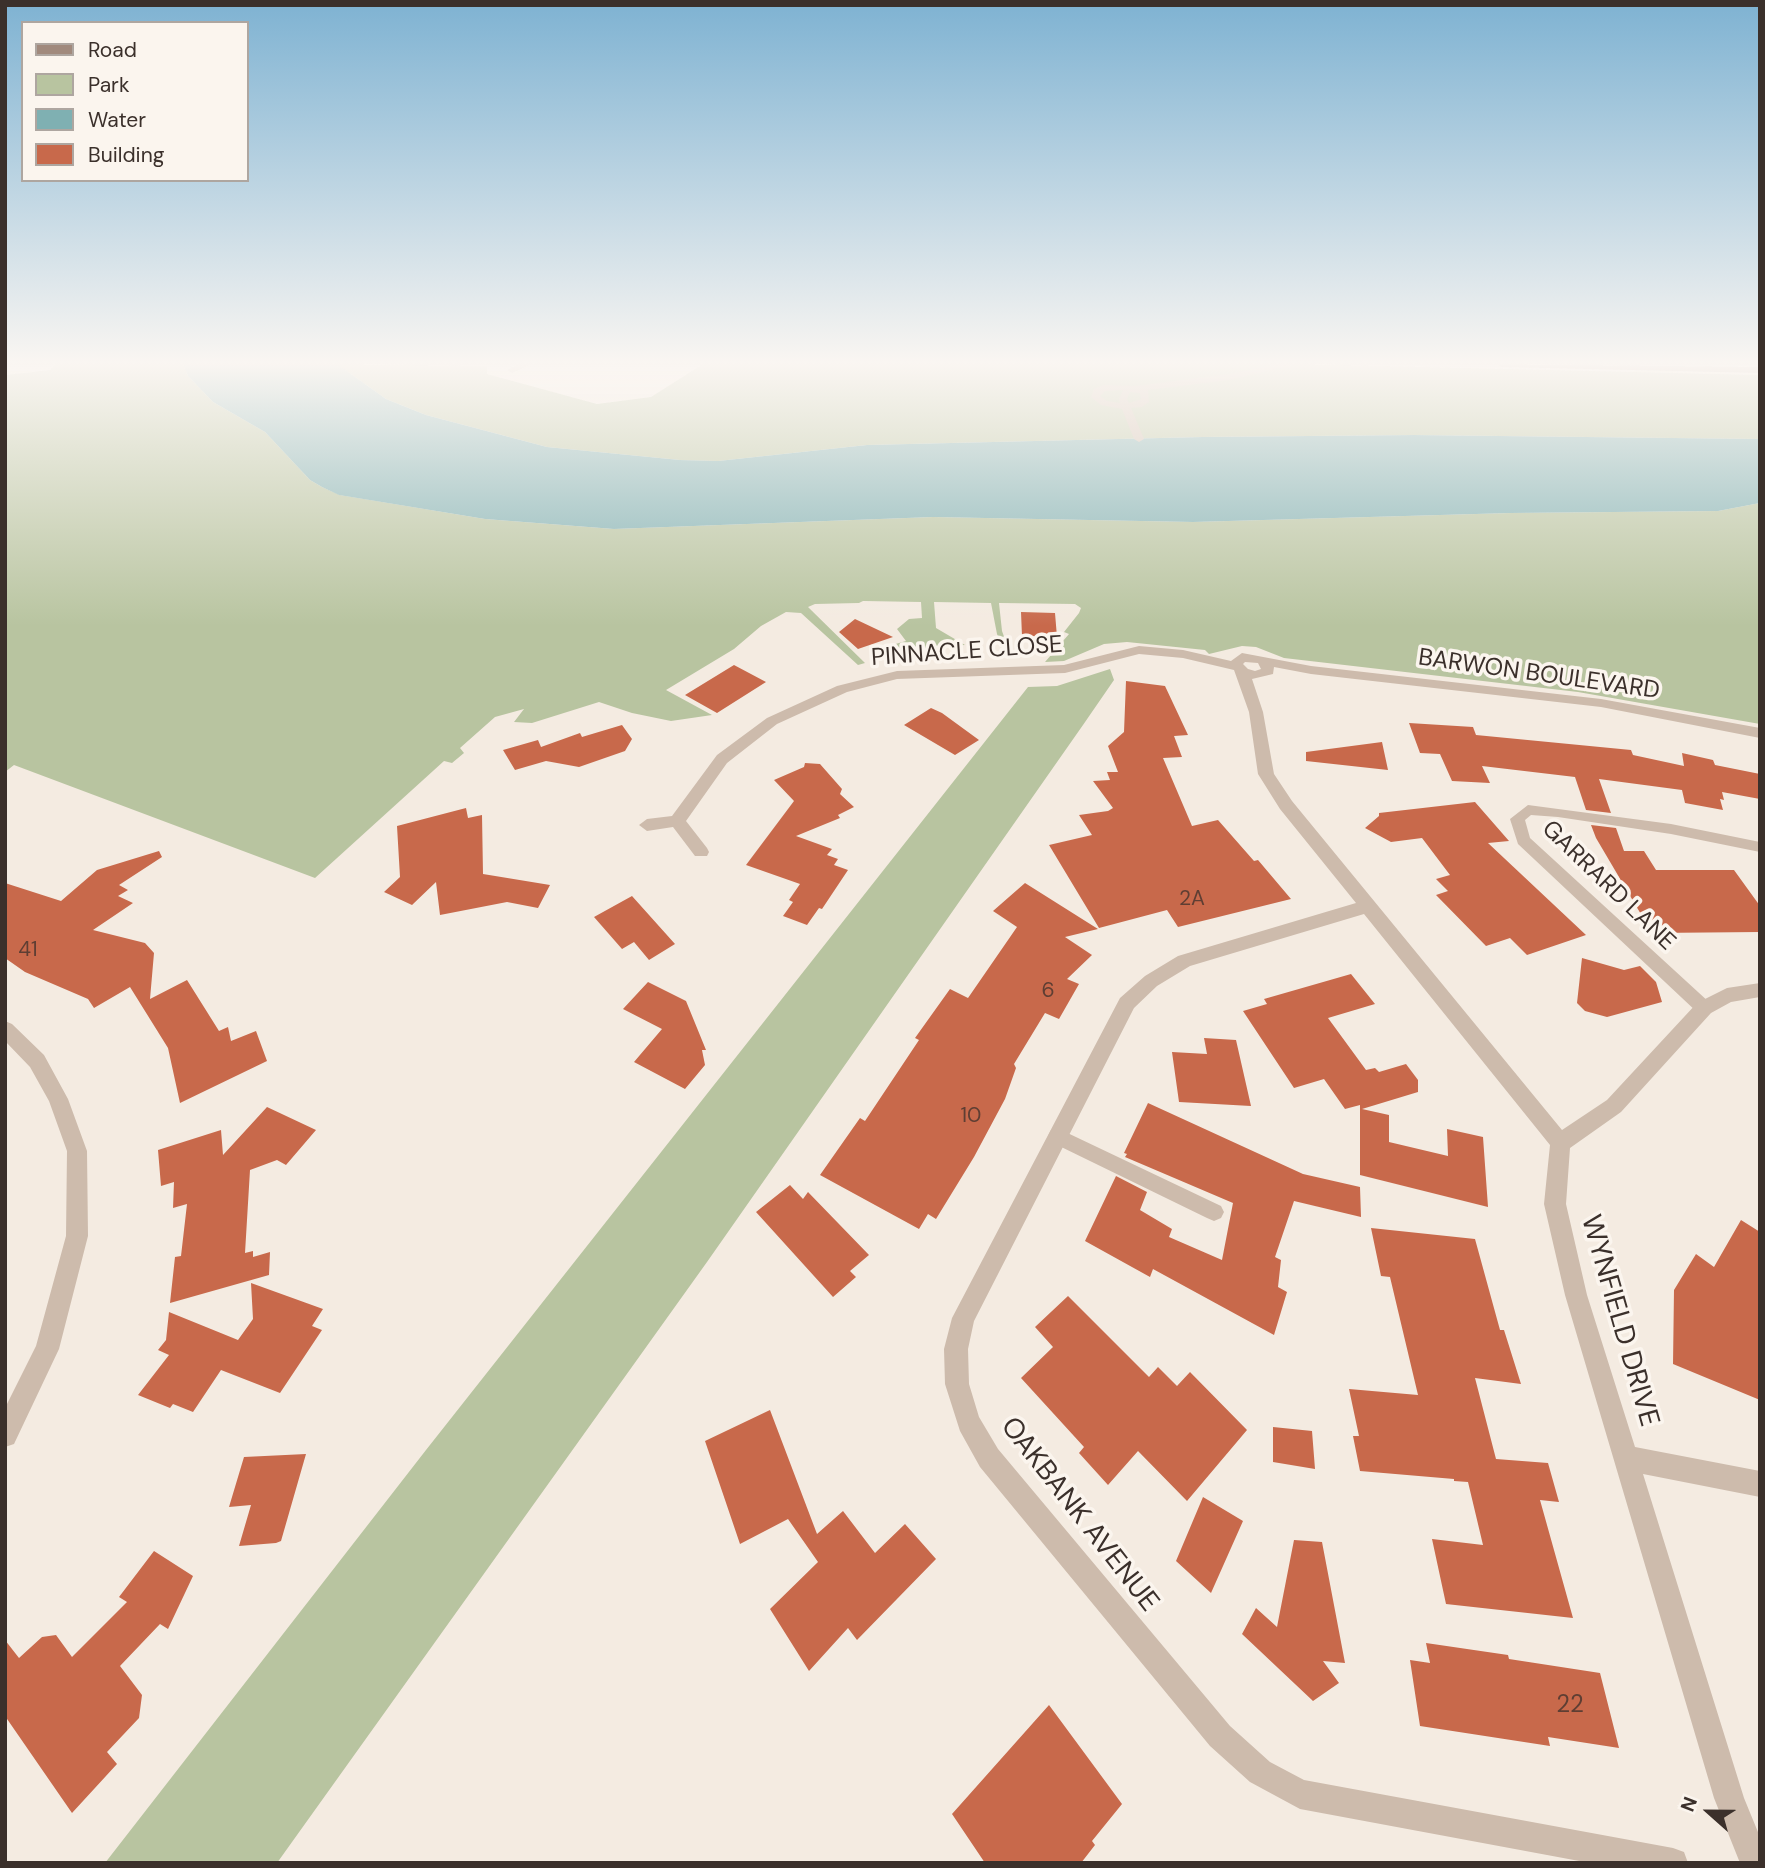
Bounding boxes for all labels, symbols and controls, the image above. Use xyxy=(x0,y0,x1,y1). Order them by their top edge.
legend xyxy=(21,21,248,182)
text: Road xyxy=(88,36,137,64)
text: Park xyxy=(88,71,129,99)
text: Water xyxy=(88,106,146,134)
text: Building xyxy=(88,141,164,169)
street label: PINNACLE CLOSE xyxy=(870,631,1064,673)
street label: BARWON BOULEVARD xyxy=(1416,644,1662,706)
street label: GARRARD LANE xyxy=(1535,815,1681,957)
house number: 2A xyxy=(1179,886,1205,912)
house number: 41 xyxy=(18,937,38,963)
house number: 6 xyxy=(1041,978,1055,1004)
house number: 10 xyxy=(961,1103,981,1129)
street label: WYNFIELD DRIVE xyxy=(1573,1211,1665,1431)
street label: OAKBANK AVENUE xyxy=(993,1411,1165,1619)
house number: 22 xyxy=(1556,1692,1584,1720)
north arrow xyxy=(1674,1777,1744,1847)
text: N xyxy=(1675,1793,1703,1815)

